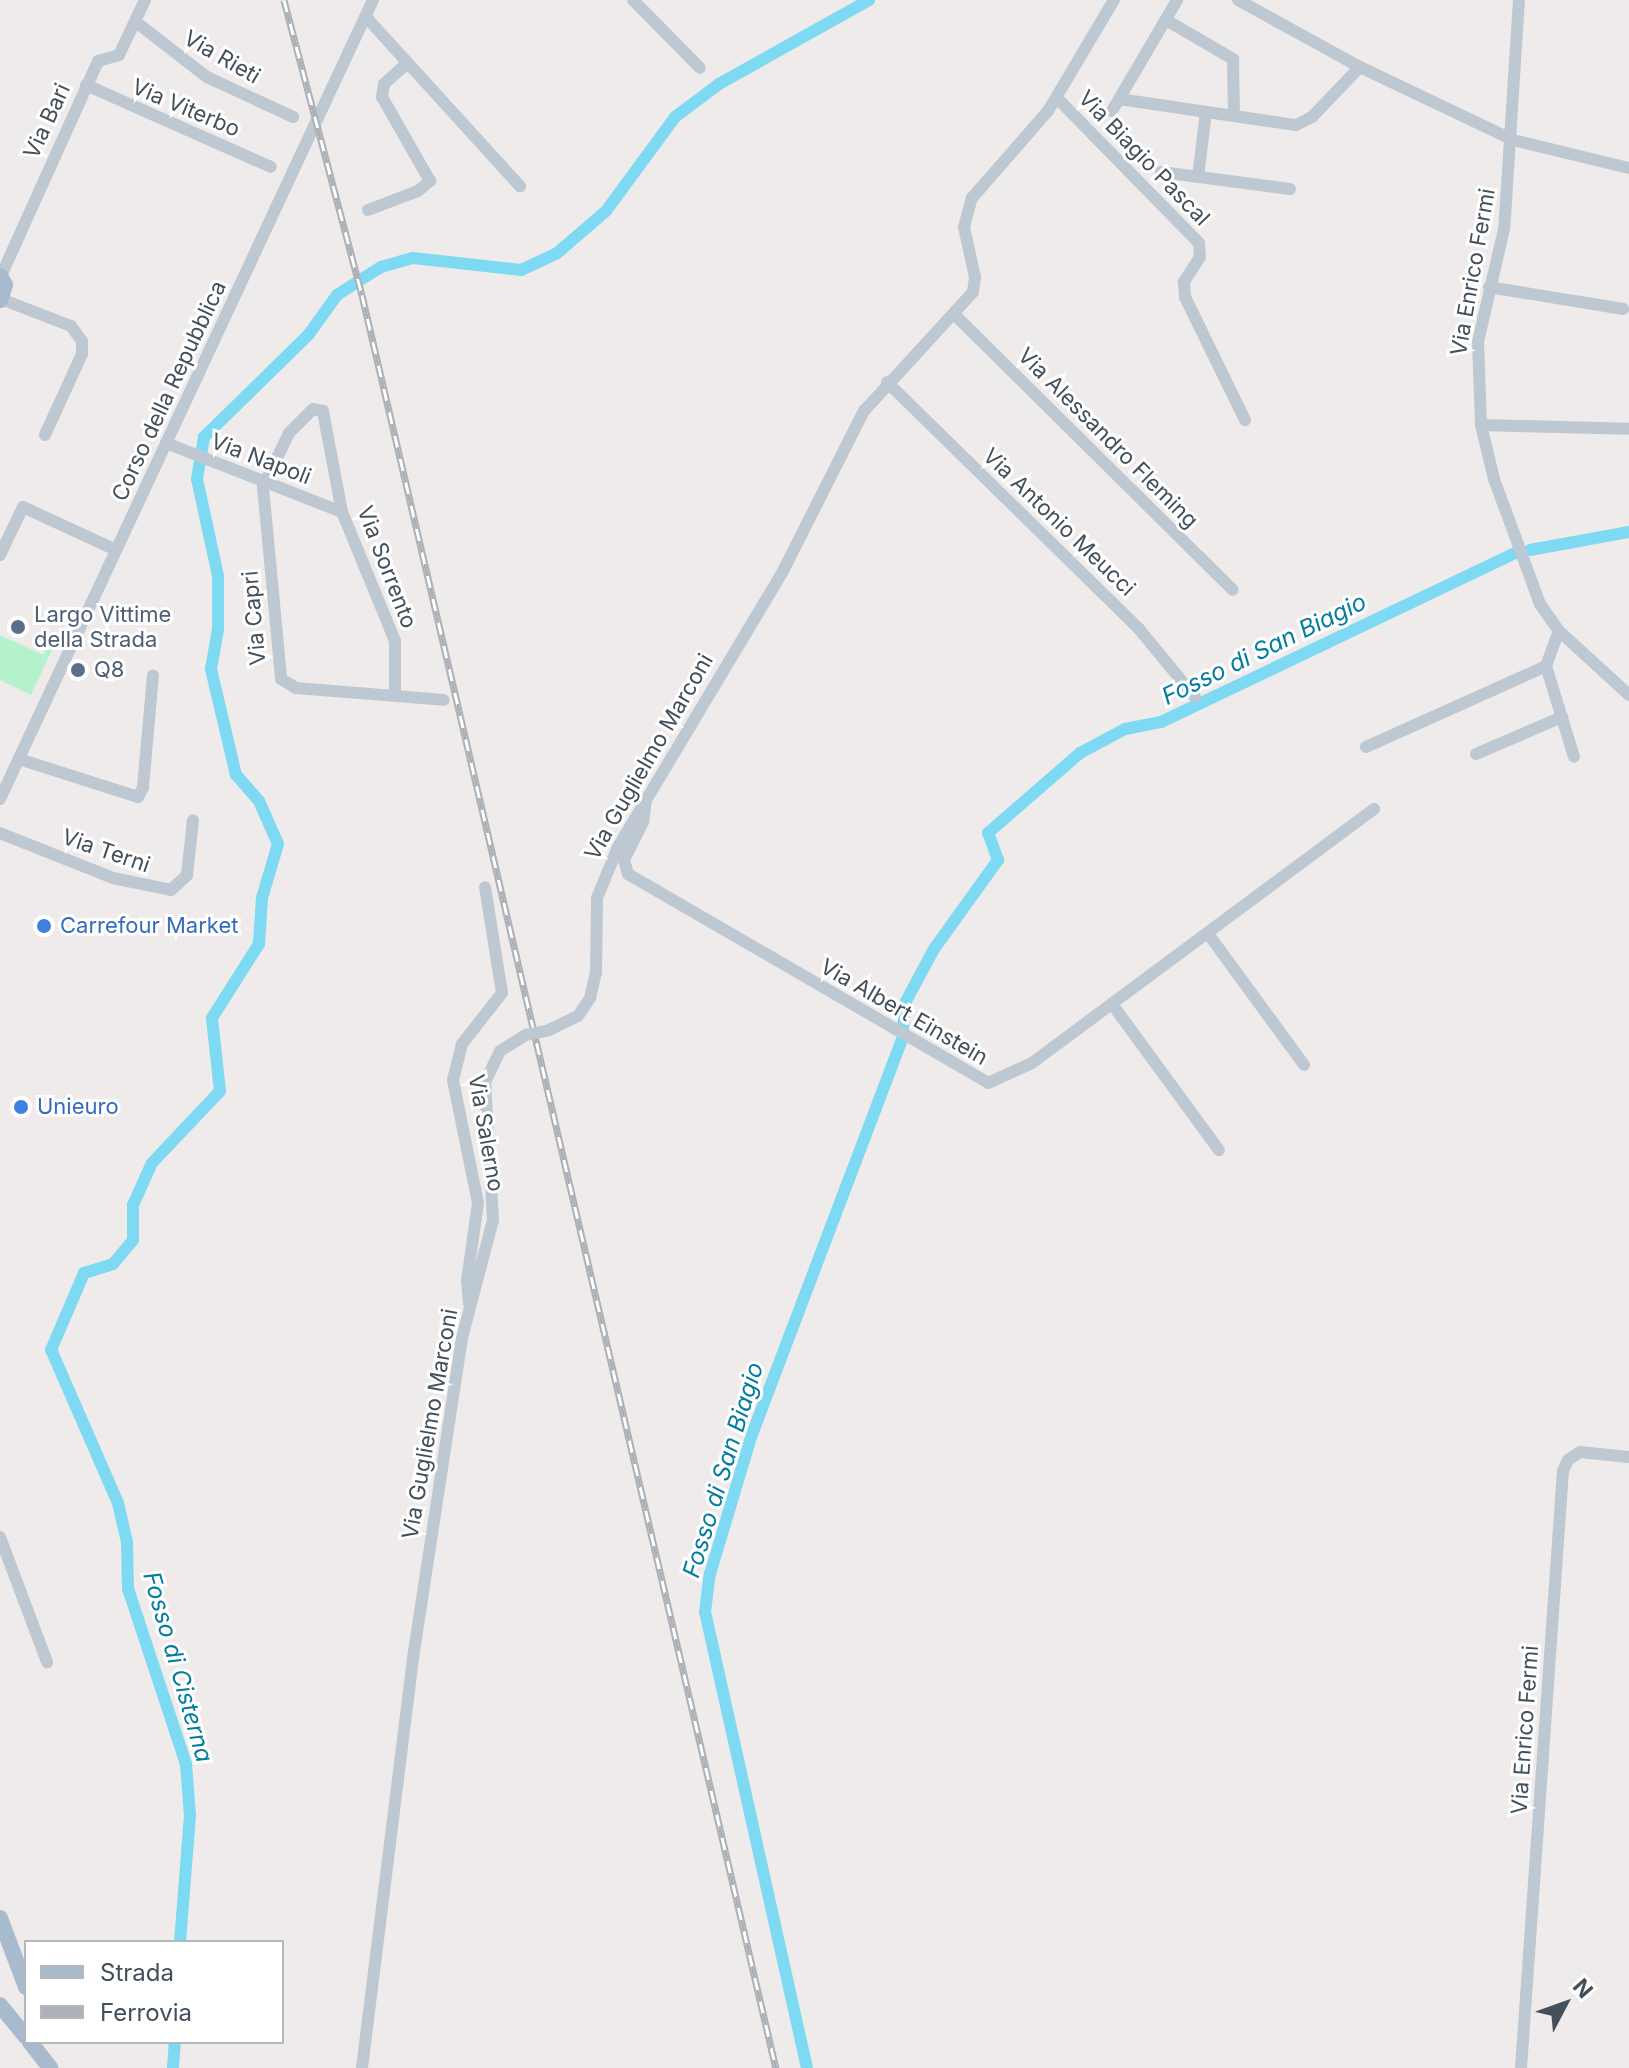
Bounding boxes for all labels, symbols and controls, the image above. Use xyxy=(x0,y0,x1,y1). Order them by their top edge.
street label: Via Rieti xyxy=(179,25,265,89)
street label: Via Viterbo xyxy=(128,73,244,143)
street label: Via Bari xyxy=(18,79,76,163)
street label: Via Biagio Pascal xyxy=(1073,85,1215,231)
street label: Via Enrico Fermi xyxy=(1445,186,1501,358)
street label: Corso della Repubblica xyxy=(106,277,232,505)
street label: Via Alessandro Fleming xyxy=(1012,342,1204,534)
street label: Via Napoli xyxy=(207,428,315,490)
street label: Via Antonio Meucci xyxy=(977,443,1141,601)
street label: Via Sorrento xyxy=(352,502,422,632)
street label: Via Capri xyxy=(237,570,271,666)
water label: Fosso di San Biagio xyxy=(1157,587,1371,711)
place label: Largo Vittime della Strada xyxy=(34,601,171,652)
marker: Largo Vittime della Strada xyxy=(9,618,27,636)
street label: Via Guglielmo Marconi xyxy=(579,649,719,865)
place label: Q8 xyxy=(94,657,124,683)
marker: Q8 xyxy=(69,661,87,679)
street label: Via Terni xyxy=(59,824,153,878)
place label: Carrefour Market xyxy=(60,913,238,939)
marker: Carrefour Market xyxy=(35,917,53,935)
street label: Via Albert Einstein xyxy=(815,953,993,1071)
street label: Via Salerno xyxy=(463,1072,509,1194)
place label: Unieuro xyxy=(37,1094,119,1120)
marker: Unieuro xyxy=(12,1098,30,1116)
street label: Via Guglielmo Marconi xyxy=(397,1307,463,1541)
water label: Fosso di San Biagio xyxy=(677,1359,769,1581)
water label: Fosso di Cisterna xyxy=(137,1568,219,1766)
street label: Via Enrico Fermi xyxy=(1506,1645,1544,1815)
legend xyxy=(24,1940,284,2044)
text: Strada xyxy=(100,1958,174,1987)
north arrow xyxy=(1525,1964,1605,2044)
text: N xyxy=(1568,1973,1598,2003)
text: Ferrovia xyxy=(100,1998,192,2027)

